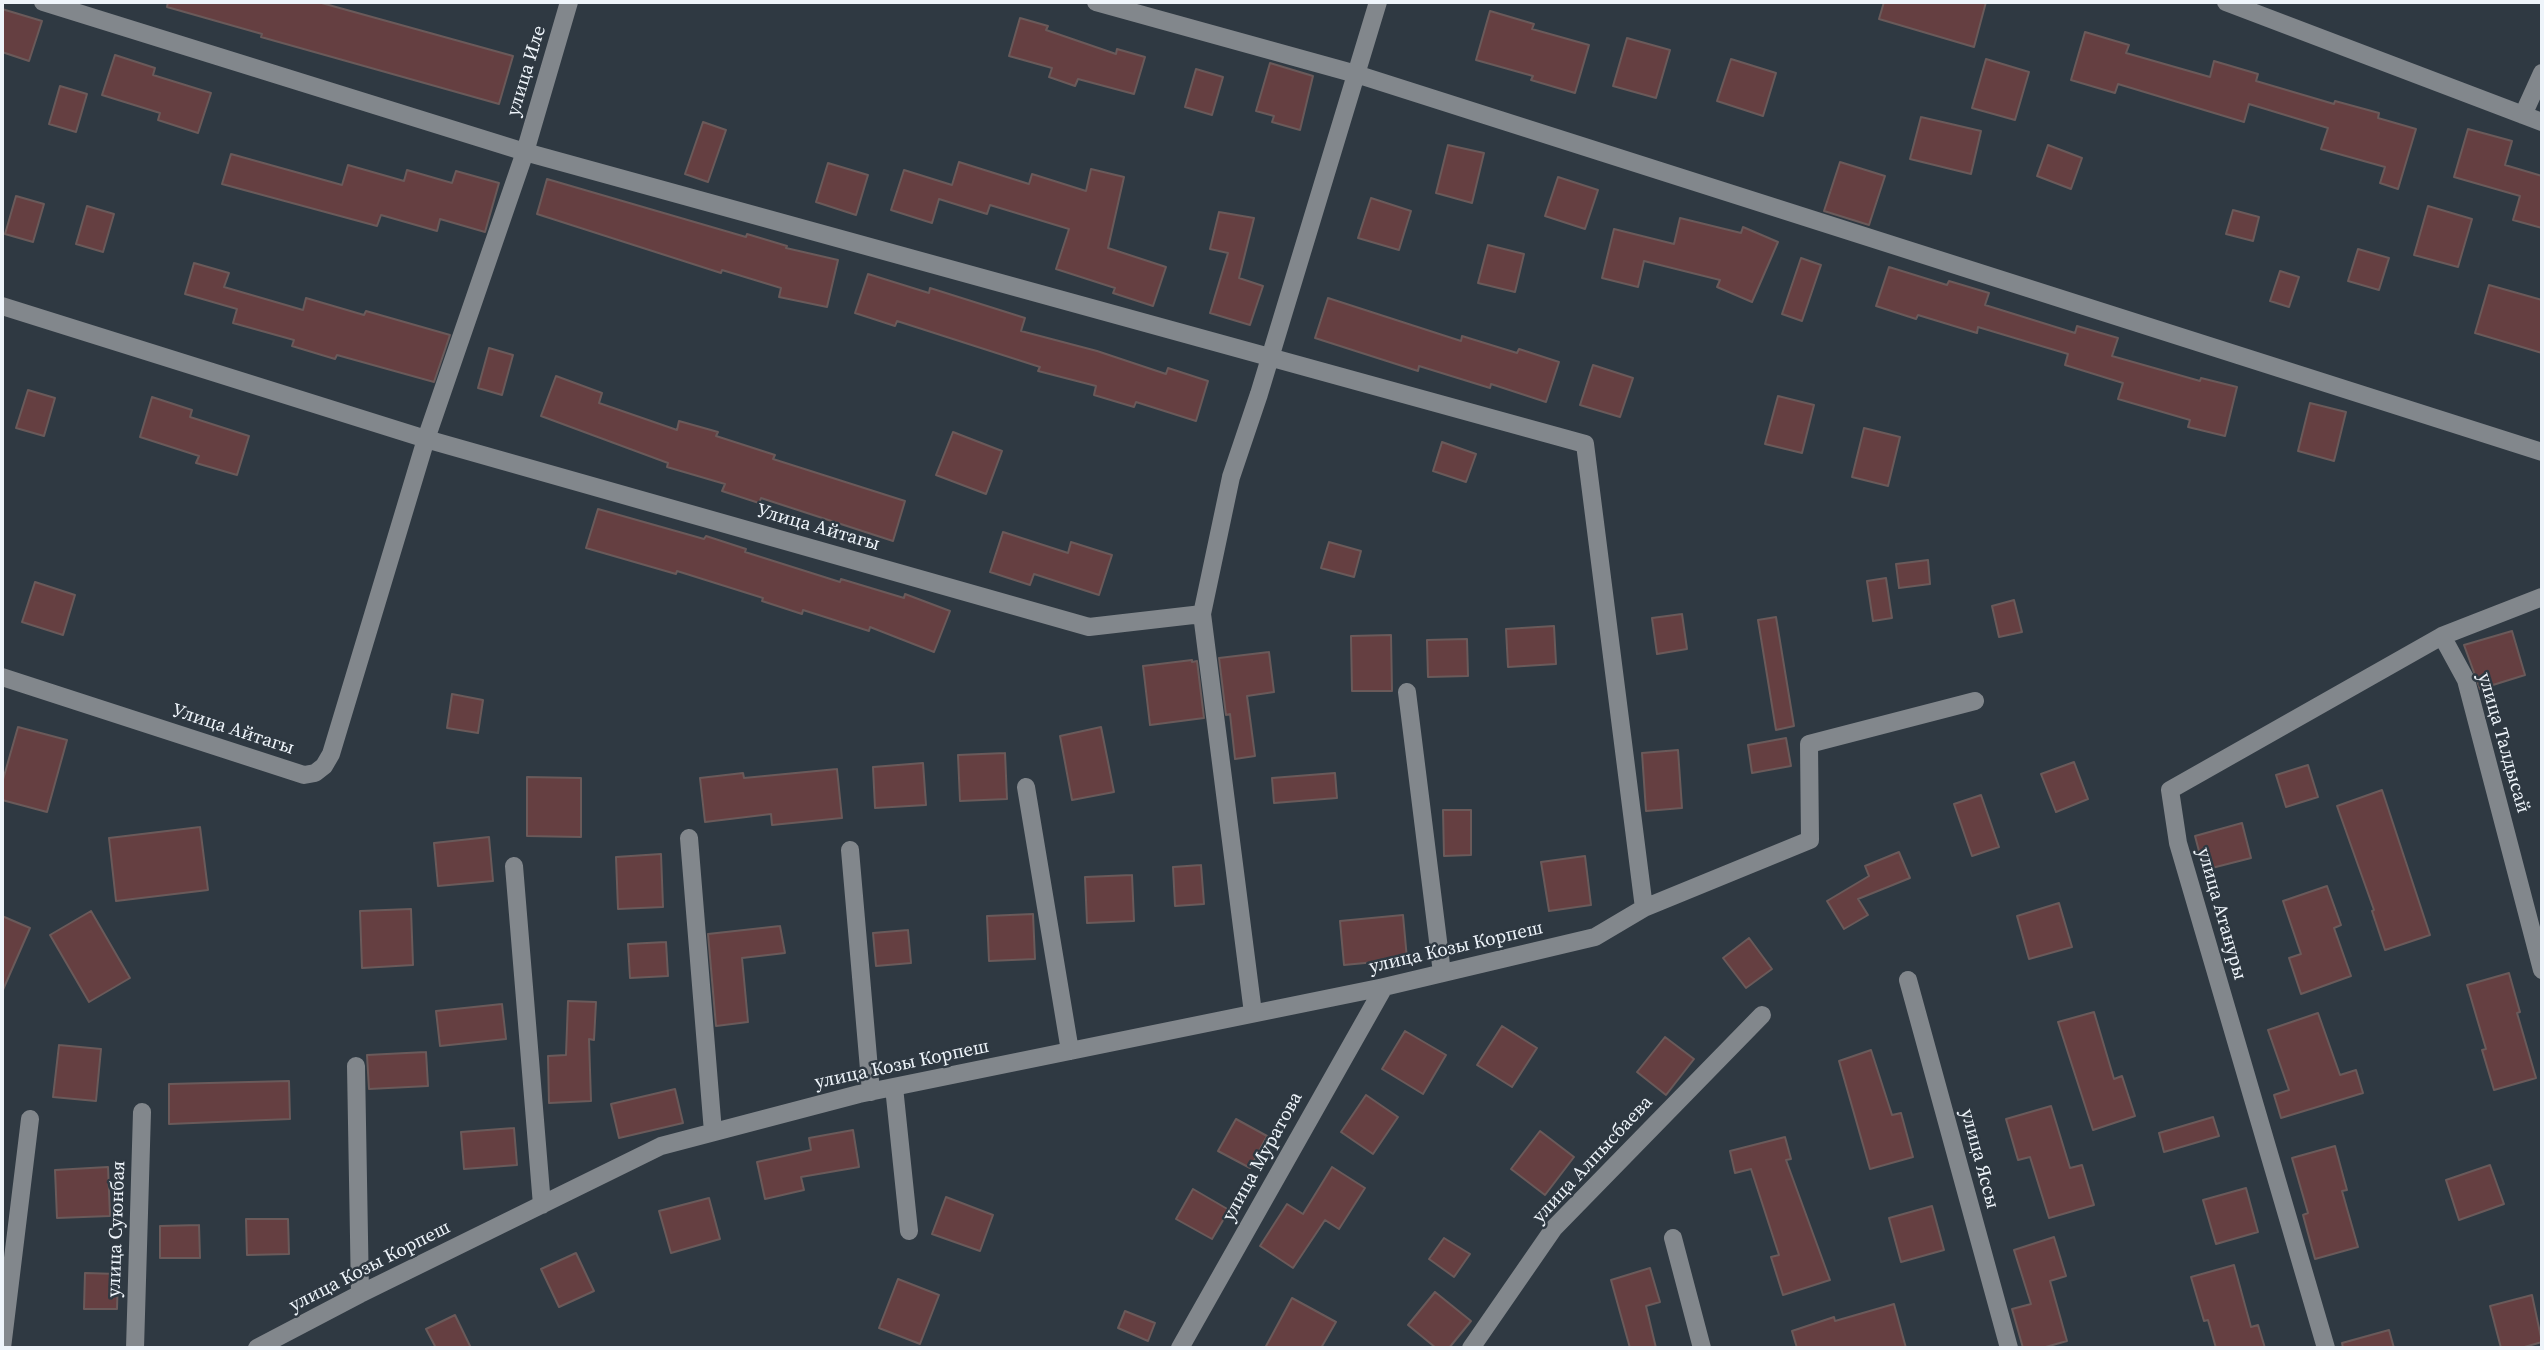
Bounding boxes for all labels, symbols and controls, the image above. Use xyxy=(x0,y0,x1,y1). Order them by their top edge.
street label: улица Иле xyxy=(502,23,552,119)
street label: Улица Айтагы xyxy=(754,500,882,556)
street label: улица Талдысай xyxy=(2472,670,2534,816)
street label: Улица Айтагы xyxy=(169,700,297,760)
street label: улица Атануры xyxy=(2191,845,2251,983)
street label: улица Козы Корпеш xyxy=(1367,917,1545,979)
street label: улица Козы Корпеш xyxy=(813,1035,991,1095)
street label: улица Муратова xyxy=(1218,1088,1308,1226)
street label: улица Алпысбаева xyxy=(1528,1092,1658,1228)
street label: улица Яссы xyxy=(1955,1107,2003,1211)
street label: улица Суюнбая xyxy=(103,1160,131,1298)
street label: улица Козы Корпеш xyxy=(286,1216,454,1318)

